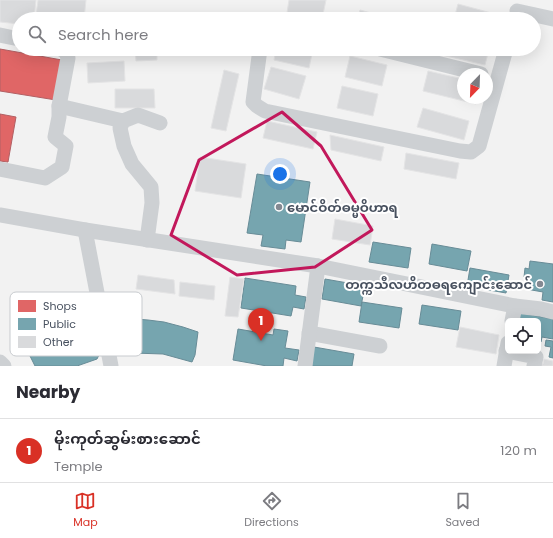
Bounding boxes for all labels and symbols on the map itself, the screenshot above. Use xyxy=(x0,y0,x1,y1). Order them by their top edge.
north arrow xyxy=(457,68,493,104)
your location xyxy=(270,164,290,184)
place label: မောင်ဝိတ်ဓမ္မဝိဟာရ xyxy=(287,198,399,218)
marker: မောင်ဝိတ်ဓမ္မဝိဟာရ xyxy=(274,202,284,212)
place label: တက္ကသီလဟိတဓရကျောင်းဆောင် xyxy=(345,275,532,296)
marker: တက္ကသီလဟိတဓရကျောင်းဆောင် xyxy=(535,279,545,289)
legend xyxy=(10,292,142,356)
text: Shops xyxy=(43,298,77,314)
pin: 1 xyxy=(248,308,274,341)
text: Public xyxy=(43,316,76,332)
text: Other xyxy=(43,334,74,350)

